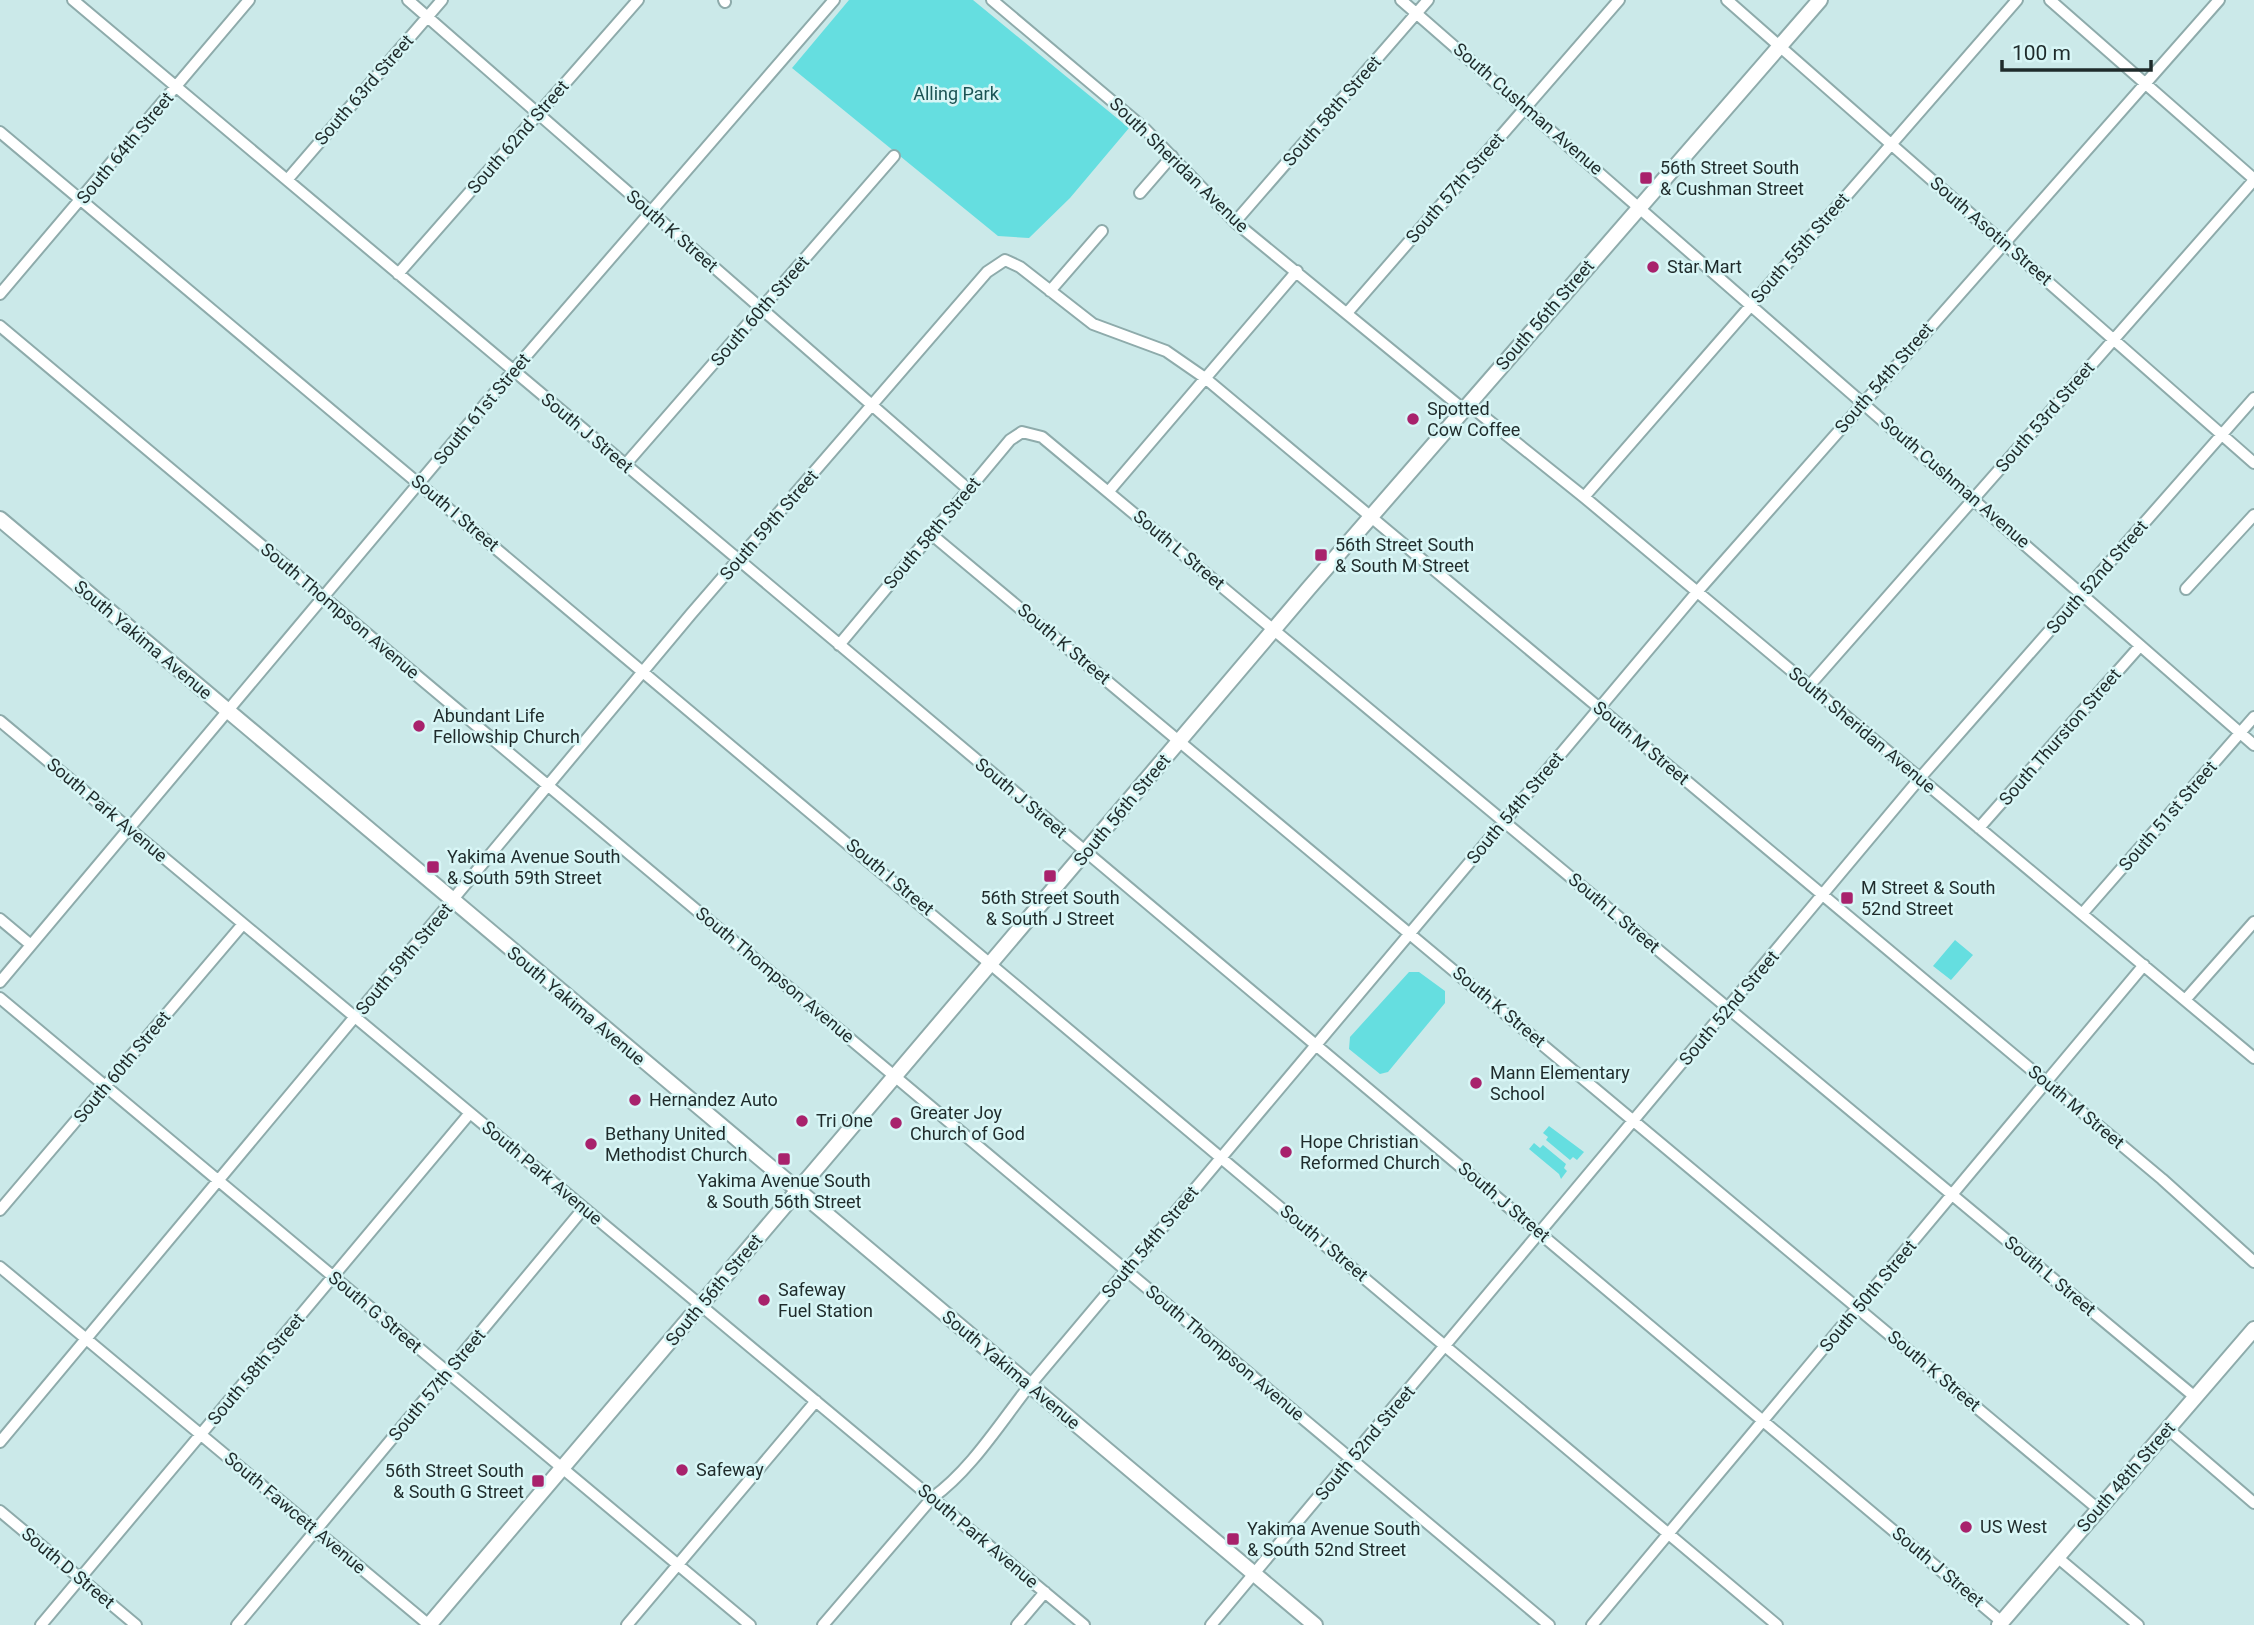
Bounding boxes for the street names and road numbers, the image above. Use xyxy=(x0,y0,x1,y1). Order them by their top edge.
street label: South 63rd Street xyxy=(310,30,417,149)
street label: South Cushman Avenue xyxy=(1449,38,1607,179)
street label: South 58th Street xyxy=(1278,51,1385,170)
street label: South 62nd Street xyxy=(463,76,573,198)
street label: South 64th Street xyxy=(72,88,177,208)
street label: South Sheridan Avenue xyxy=(1106,93,1253,236)
street label: South 57th Street xyxy=(1401,128,1508,247)
street label: South Asotin Street xyxy=(1926,172,2057,289)
street label: South K Street xyxy=(622,185,722,276)
street label: South 55th Street xyxy=(1746,188,1853,307)
street label: South 60th Street xyxy=(706,251,813,370)
street label: South 56th Street xyxy=(1491,255,1598,374)
street label: South 54th Street xyxy=(1830,318,1937,437)
street label: South 61st Street xyxy=(429,349,534,468)
street label: South 53rd Street xyxy=(1991,357,2098,476)
street label: South J Street xyxy=(537,388,637,477)
street label: South Cushman Avenue xyxy=(1876,411,2034,552)
street label: South 59th Street xyxy=(715,465,822,584)
street label: South I Street xyxy=(407,470,504,555)
street label: South 58th Street xyxy=(879,473,984,593)
street label: South L Street xyxy=(1129,505,1229,594)
street label: South 52nd Street xyxy=(2042,516,2152,638)
street label: South Thompson Avenue xyxy=(257,538,424,683)
street label: South Yakima Avenue xyxy=(70,576,217,703)
street label: South K Street xyxy=(1014,599,1115,688)
street label: South Sheridan Avenue xyxy=(1785,662,1940,797)
street label: South Thurston Street xyxy=(1994,664,2125,809)
street label: South M Street xyxy=(1589,696,1694,789)
street label: South 54th Street xyxy=(1462,748,1567,868)
street label: South 56th Street xyxy=(1069,750,1174,870)
street label: South Park Avenue xyxy=(43,753,172,866)
street label: South J Street xyxy=(971,753,1071,842)
street label: South 51st Street xyxy=(2114,756,2221,875)
street label: South I Street xyxy=(842,834,939,919)
street label: South L Street xyxy=(1564,868,1664,957)
street label: South 59th Street xyxy=(351,899,456,1019)
street label: South Thompson Avenue xyxy=(692,902,859,1047)
street label: South Yakima Avenue xyxy=(503,942,650,1069)
street label: South 52nd Street xyxy=(1674,946,1783,1069)
street label: South K Street xyxy=(1449,962,1550,1051)
street label: South 60th Street xyxy=(69,1007,174,1127)
street label: South M Street xyxy=(2024,1060,2129,1153)
street label: South Park Avenue xyxy=(478,1116,607,1229)
street label: South J Street xyxy=(1454,1157,1554,1246)
street label: South 54th Street xyxy=(1097,1182,1202,1302)
street label: South I Street xyxy=(1276,1200,1373,1285)
street label: South 56th Street xyxy=(661,1230,766,1350)
street label: South L Street xyxy=(2000,1231,2100,1320)
street label: South 50th Street xyxy=(1815,1236,1920,1356)
street label: South G Street xyxy=(324,1266,426,1357)
street label: South Thompson Avenue xyxy=(1142,1280,1309,1425)
street label: South Yakima Avenue xyxy=(938,1306,1085,1433)
street label: South 58th Street xyxy=(203,1309,308,1429)
street label: South 57th Street xyxy=(384,1325,489,1445)
street label: South K Street xyxy=(1884,1326,1985,1415)
street label: South 52nd Street xyxy=(1310,1381,1419,1504)
street label: South 48th Street xyxy=(2072,1417,2179,1536)
street label: South Fawcett Avenue xyxy=(220,1447,370,1578)
street label: South Park Avenue xyxy=(914,1479,1043,1592)
street label: South J Street xyxy=(1888,1522,1988,1611)
street label: South D Street xyxy=(18,1523,119,1613)

